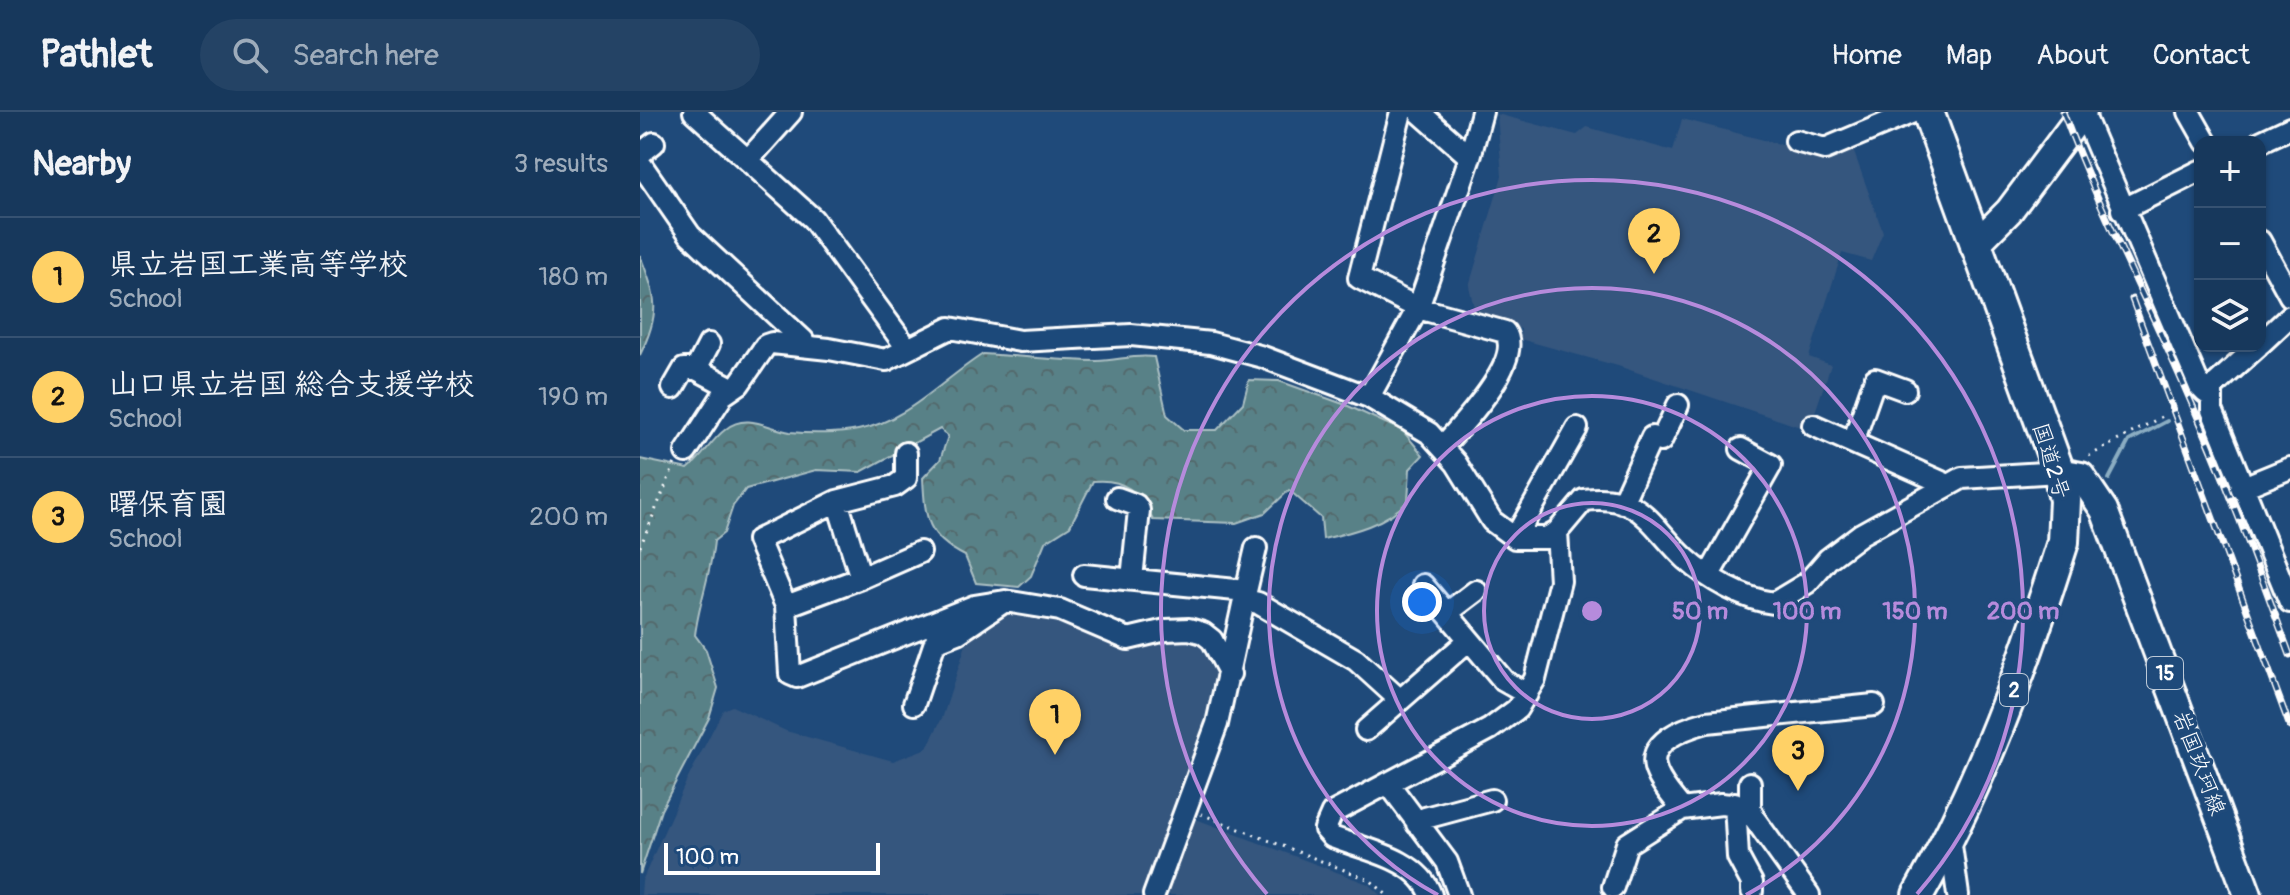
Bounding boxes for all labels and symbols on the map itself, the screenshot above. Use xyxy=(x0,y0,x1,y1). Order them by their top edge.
pin: 2 xyxy=(1628,208,1680,274)
street label: 国道2号 xyxy=(2026,419,2076,503)
your location xyxy=(1402,582,1442,622)
centre of rings xyxy=(1578,597,1606,625)
text: 50 m xyxy=(1672,597,1728,626)
text: 100 m xyxy=(1773,597,1841,626)
text: 150 m xyxy=(1882,597,1948,626)
text: 200 m xyxy=(1987,597,2059,626)
road number: 15 xyxy=(2147,657,2183,689)
road number: 2 xyxy=(2000,674,2028,706)
pin: 1 xyxy=(1029,689,1081,755)
street label: 岩国玖珂線 xyxy=(2166,707,2232,819)
pin: 3 xyxy=(1772,725,1824,791)
scale bar xyxy=(664,839,880,875)

